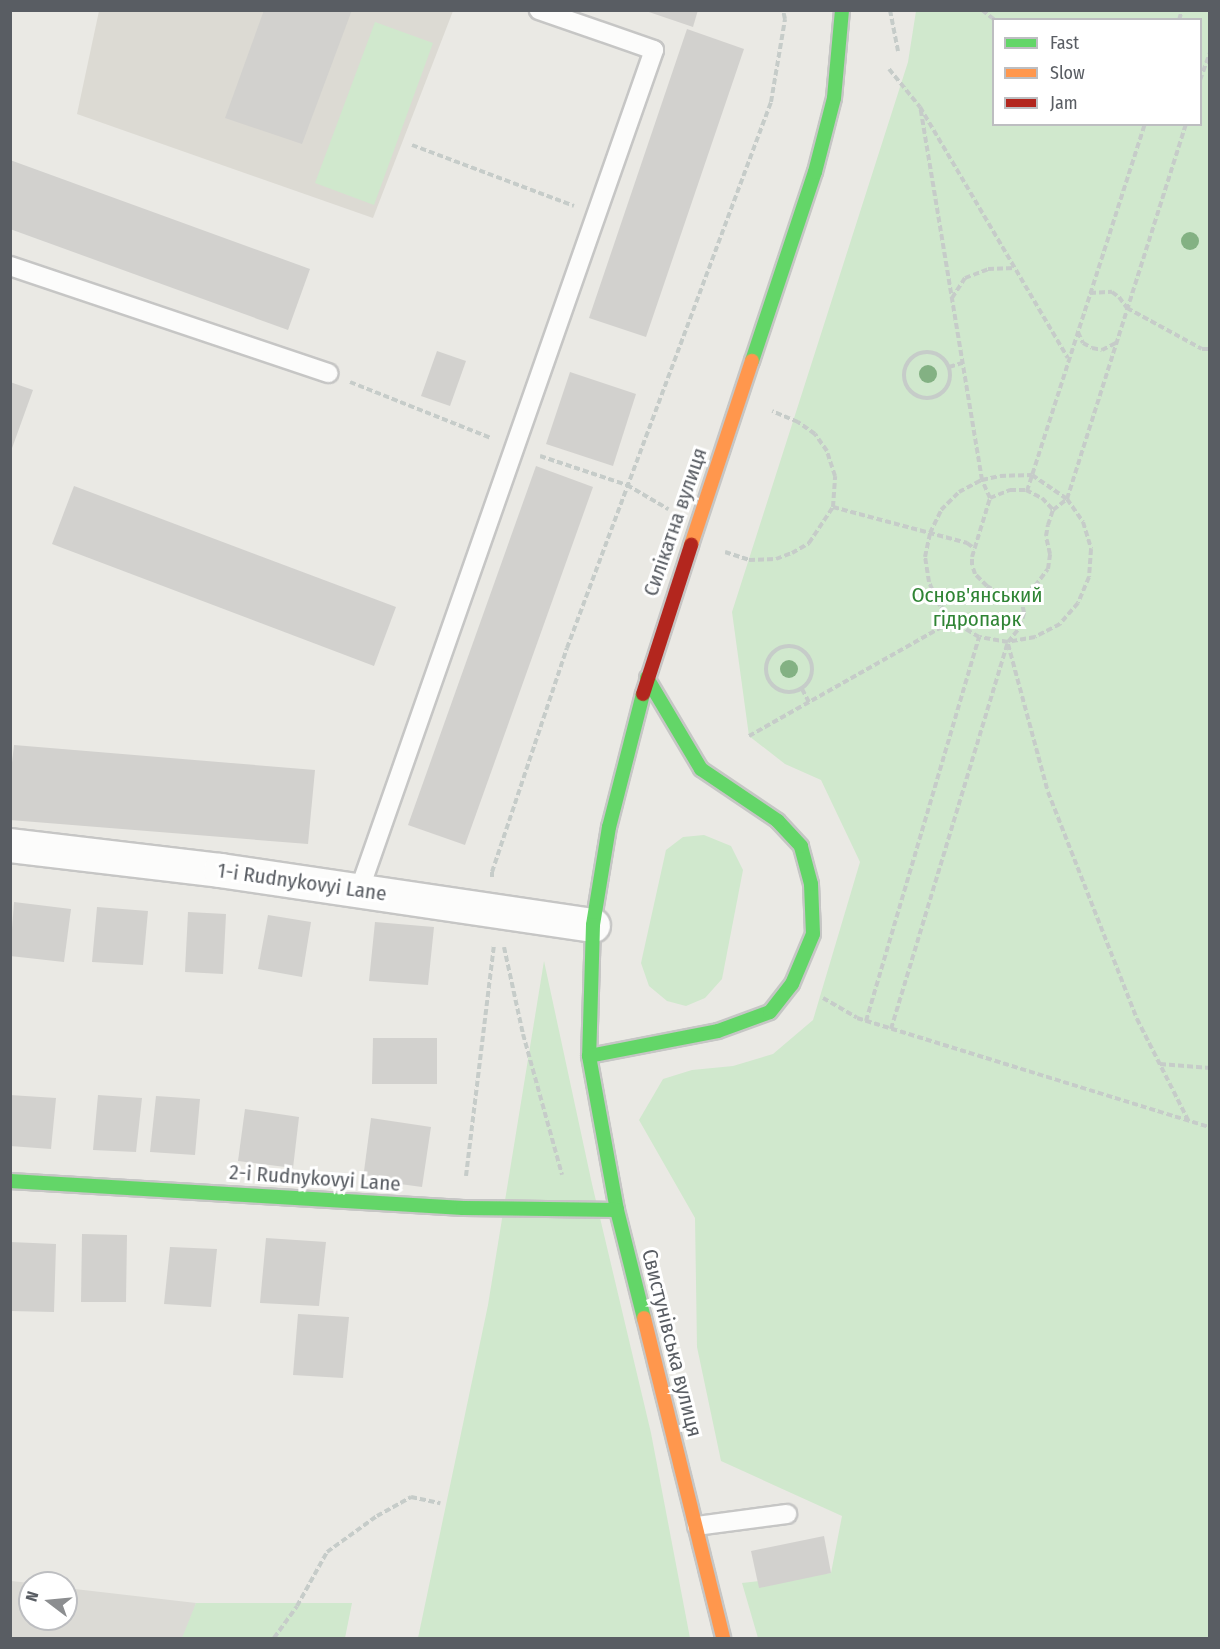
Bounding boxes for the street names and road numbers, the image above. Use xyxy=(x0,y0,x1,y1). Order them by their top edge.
street label: Силікатна вулиця xyxy=(638,445,712,599)
street label: 1-i Rudnykovyi Lane xyxy=(216,858,388,906)
street label: 2-i Rudnykovyi Lane xyxy=(229,1159,401,1197)
street label: Свистунівська вулиця xyxy=(636,1247,708,1439)

